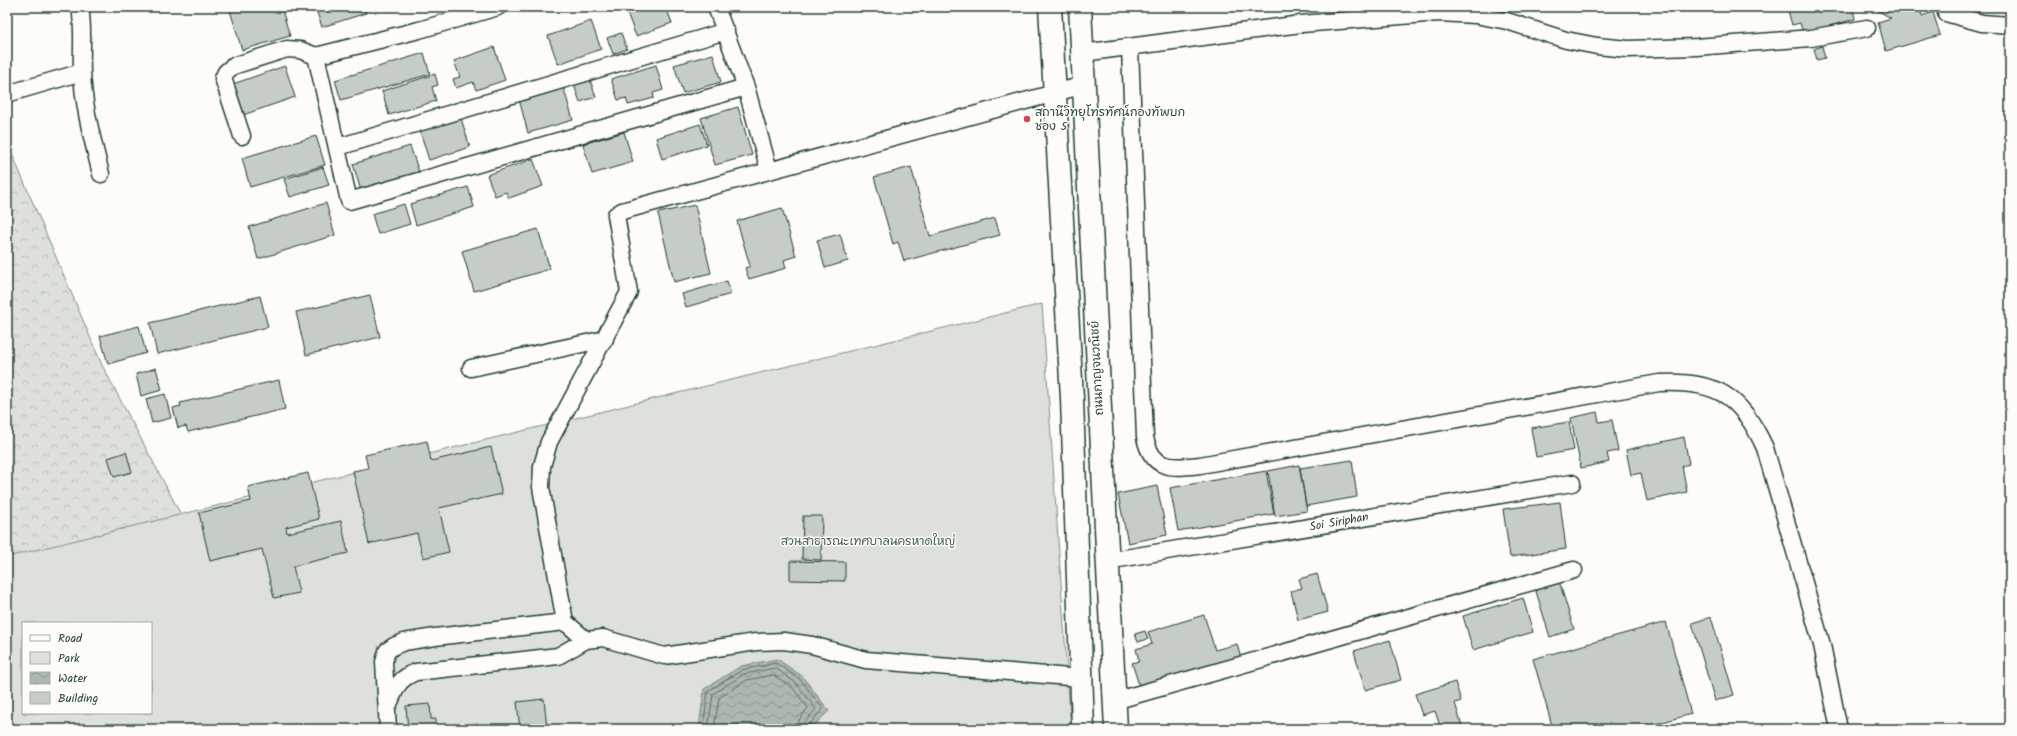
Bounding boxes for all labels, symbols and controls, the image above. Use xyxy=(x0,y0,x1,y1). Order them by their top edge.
place label: สถานีวิทยุโทรทัศน์กองทัพบก ช่อง 5 xyxy=(1035,103,1185,136)
marker: สถานีวิทยุโทรทัศน์กองทัพบก ช่อง 5 xyxy=(1022,114,1032,124)
street label: ถนนกาญจนวณิชย์ xyxy=(1085,320,1109,416)
street label: Soi Siriphan xyxy=(1308,507,1370,537)
park label: สวนสาธารณะเทศบาลนครหาดใหญ่ xyxy=(781,532,955,551)
legend xyxy=(22,622,152,714)
text: Road xyxy=(58,629,83,648)
text: Park xyxy=(58,649,80,668)
text: Water xyxy=(58,669,88,688)
text: Building xyxy=(58,689,98,708)

